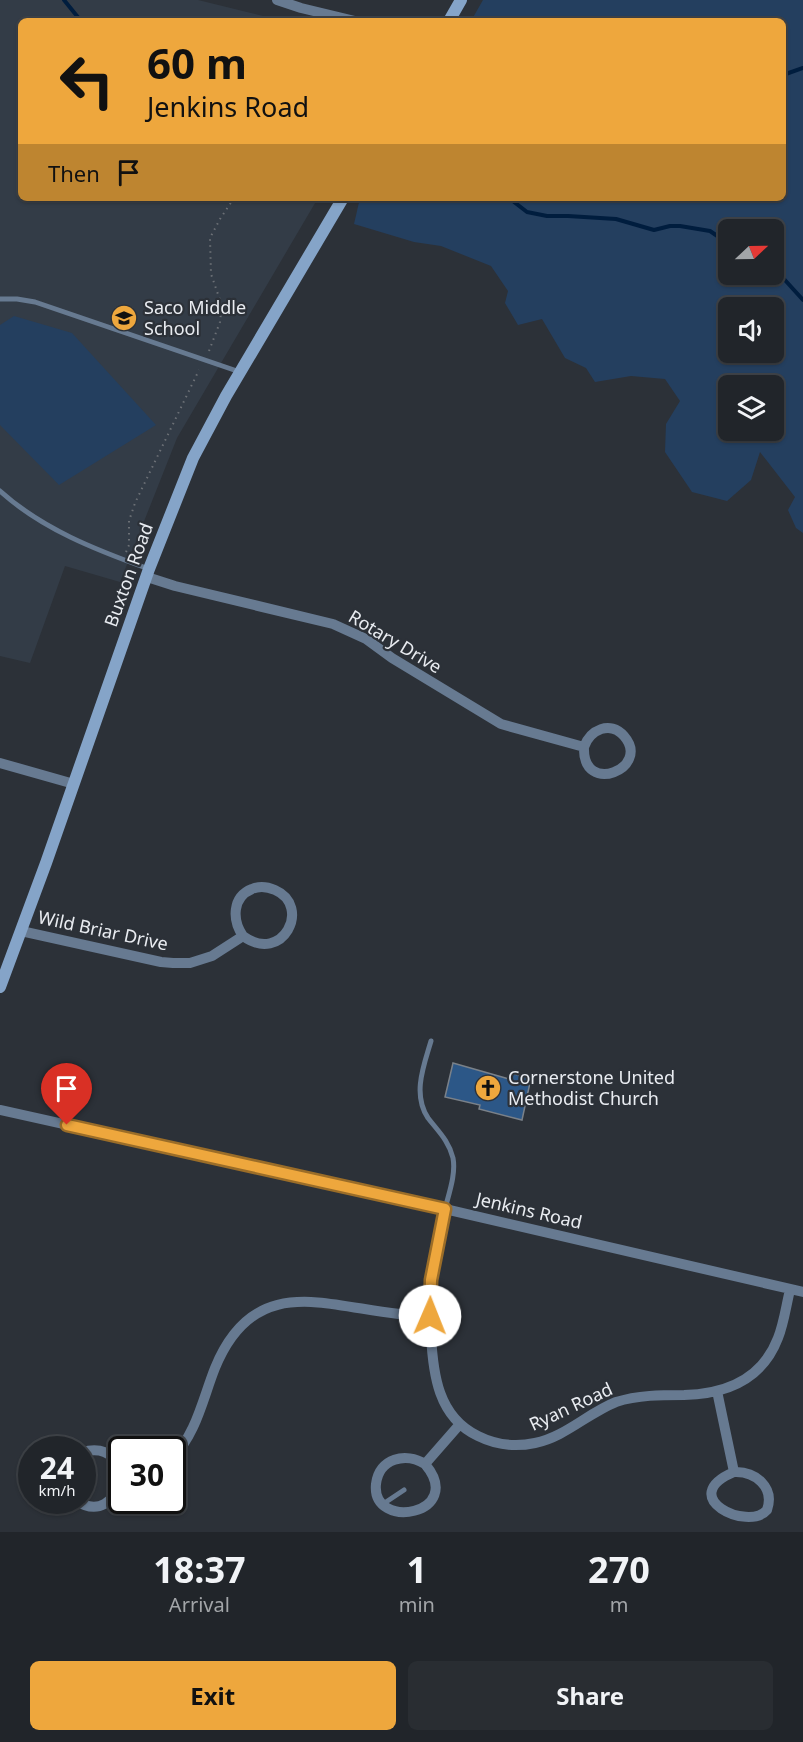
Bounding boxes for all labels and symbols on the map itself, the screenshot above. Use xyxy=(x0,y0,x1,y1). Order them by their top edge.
north arrow xyxy=(718,219,784,285)
place label: Saco Middle School xyxy=(144,295,246,340)
school or university icon: Saco Middle School xyxy=(109,303,139,333)
street label: Buxton Road xyxy=(98,519,158,630)
street label: Rotary Drive xyxy=(345,604,446,678)
street label: Wild Briar Drive xyxy=(36,905,170,956)
pin xyxy=(41,1063,92,1125)
place label: Cornerstone United Methodist Church xyxy=(508,1065,675,1110)
church icon: Cornerstone United Methodist Church xyxy=(473,1073,503,1103)
street label: Jenkins Road xyxy=(472,1186,585,1234)
position arrow xyxy=(398,1284,462,1348)
street label: Ryan Road xyxy=(525,1376,616,1436)
speed limit sign: 30 xyxy=(108,1436,186,1514)

